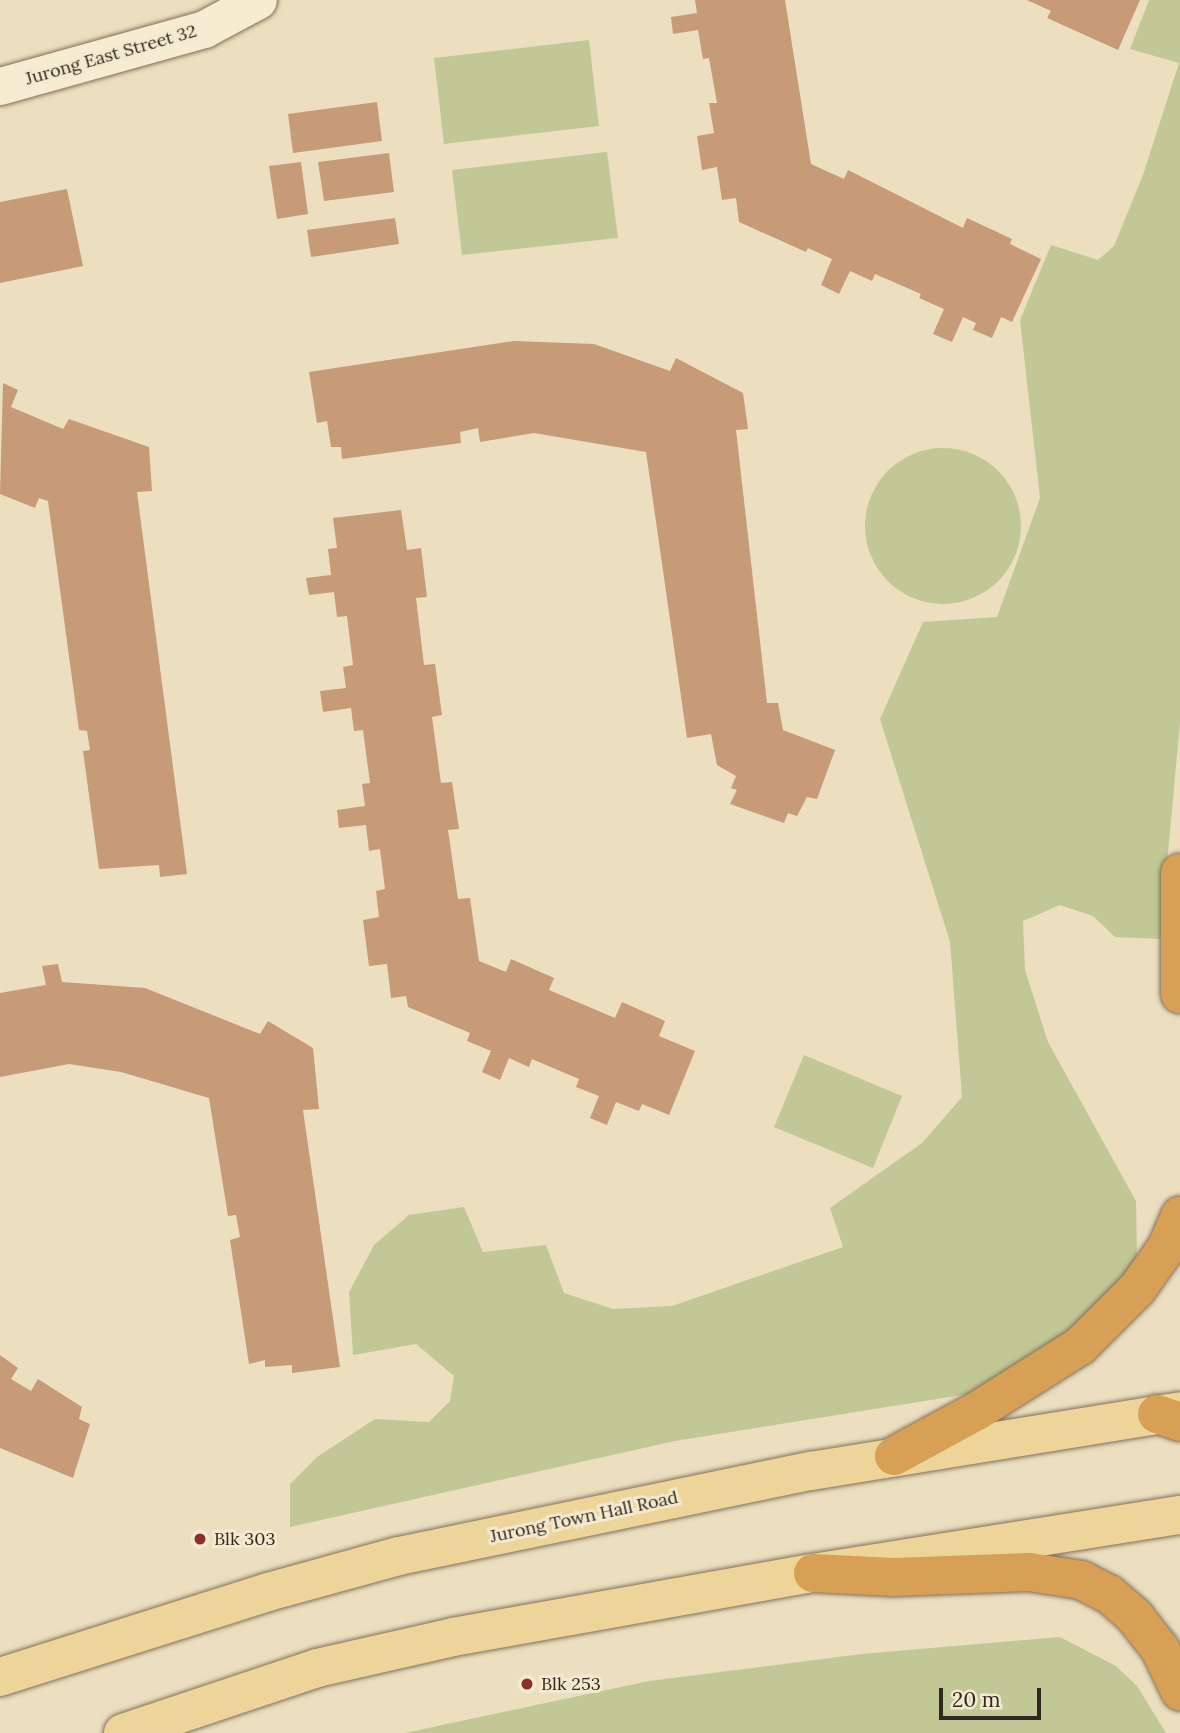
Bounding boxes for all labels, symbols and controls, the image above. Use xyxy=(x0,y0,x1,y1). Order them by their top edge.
street label: Jurong East Street 32 xyxy=(23,20,199,90)
street label: Jurong Town Hall Road xyxy=(488,1486,680,1548)
place label: Blk 303 xyxy=(214,1528,276,1550)
marker: Blk 303 xyxy=(192,1531,208,1547)
place label: Blk 253 xyxy=(541,1673,601,1695)
scale bar xyxy=(942,1674,1044,1718)
marker: Blk 253 xyxy=(519,1676,535,1692)
text: 20 m xyxy=(952,1686,1001,1713)

